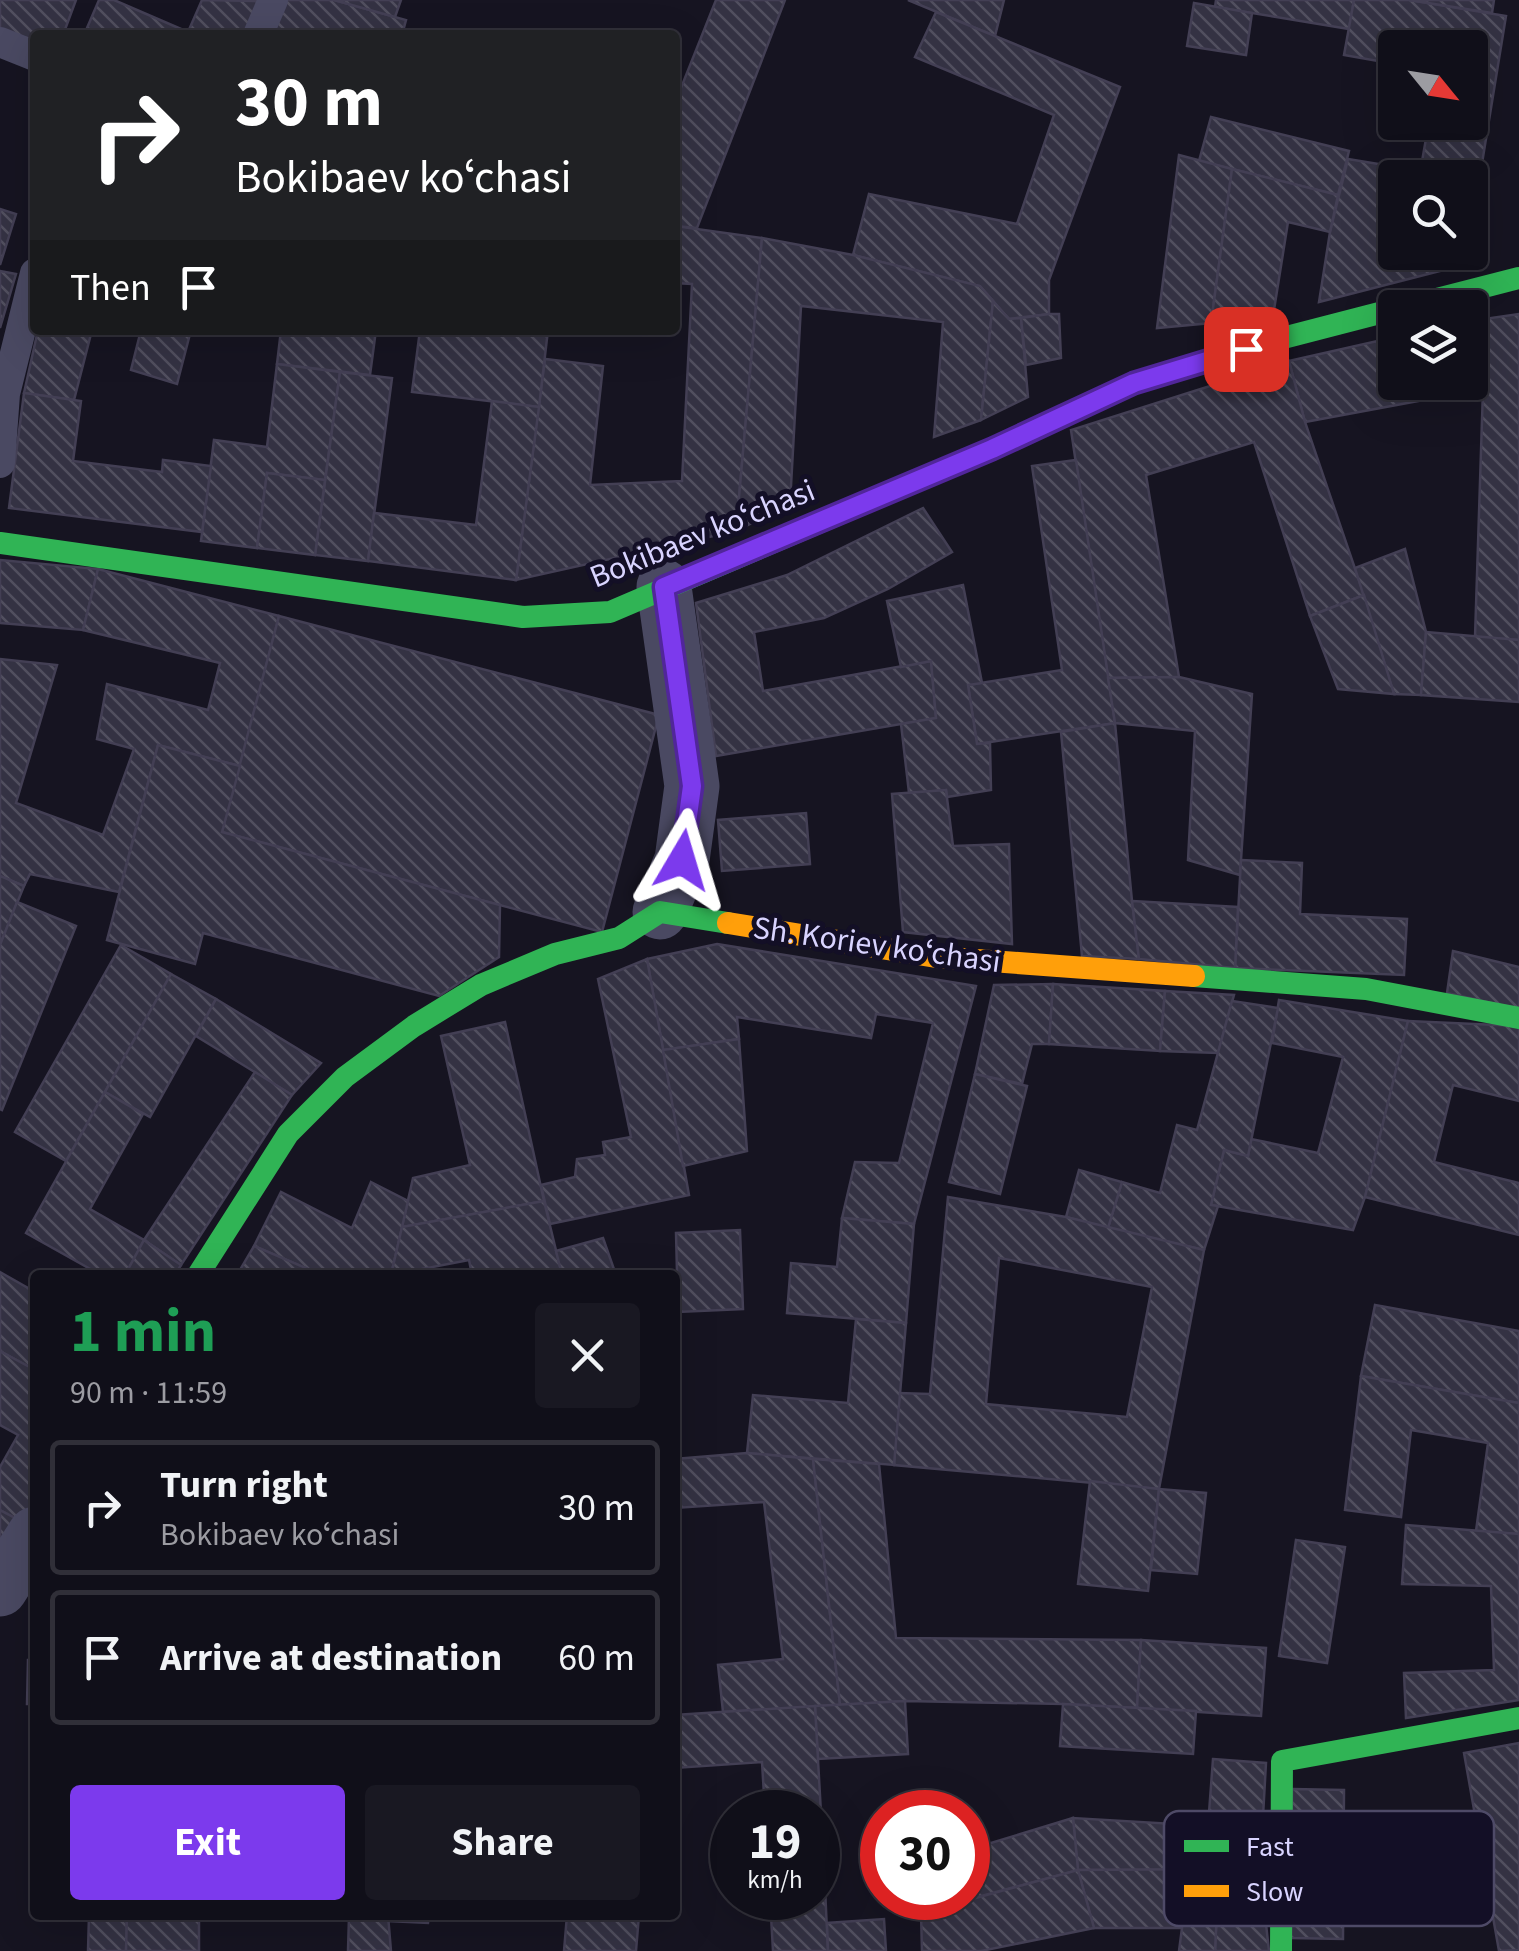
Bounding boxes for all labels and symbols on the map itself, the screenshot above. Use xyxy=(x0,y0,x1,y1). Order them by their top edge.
north arrow xyxy=(1378,30,1488,140)
pin xyxy=(1204,307,1289,392)
street label: Bokibaev koʻchasi xyxy=(583,468,822,600)
position arrow xyxy=(630,808,734,912)
street label: Sh. Koriev koʻchasi xyxy=(750,905,1004,985)
speed limit sign: 30 xyxy=(860,1790,990,1920)
legend xyxy=(1164,1811,1494,1926)
text: Fast xyxy=(1246,1827,1294,1867)
text: Slow xyxy=(1246,1872,1303,1912)

